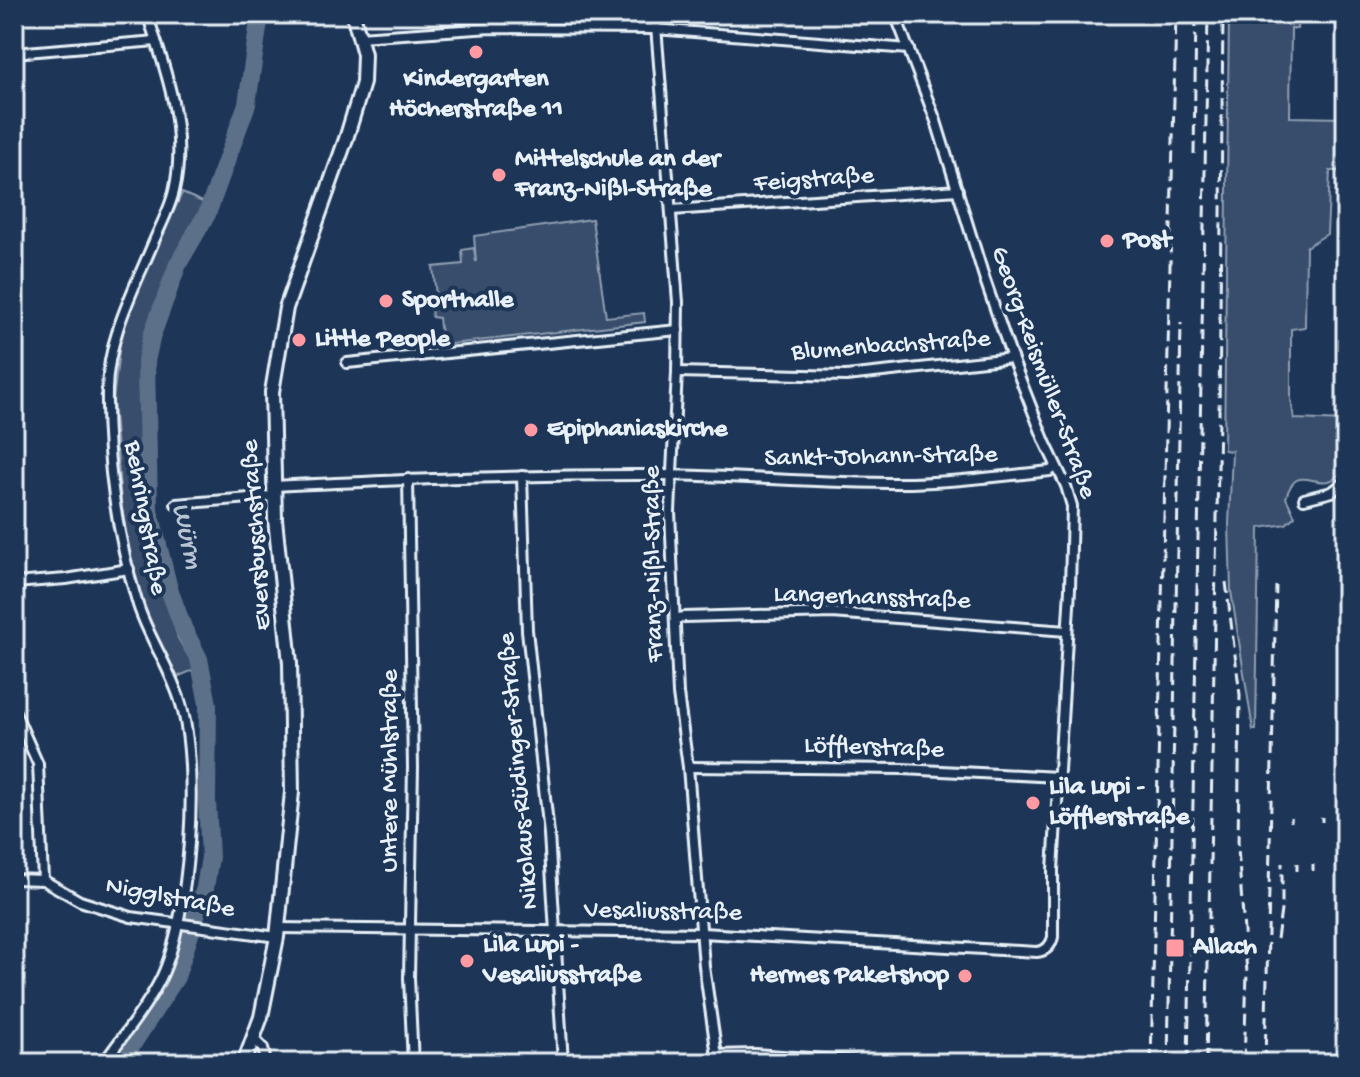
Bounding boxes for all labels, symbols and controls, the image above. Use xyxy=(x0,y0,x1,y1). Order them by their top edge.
marker: Kindergarten Höcherstraße 11 xyxy=(467,43,485,61)
place label: Kindergarten Höcherstraße 11 xyxy=(389,65,563,126)
place label: Mittelschule an der Franz-Nißl-Straße xyxy=(514,145,723,206)
street label: Feigstraße xyxy=(752,161,876,201)
marker: Mittelschule an der Franz-Nißl-Straße xyxy=(490,166,508,184)
place label: Post xyxy=(1121,226,1173,257)
marker: Post xyxy=(1098,232,1116,250)
street label: Georg-Reismüller-Straße xyxy=(982,243,1102,504)
place label: Sporthalle xyxy=(402,286,515,317)
marker: Sporthalle xyxy=(377,292,395,310)
place label: Little People xyxy=(315,325,451,356)
street label: Blumenbachstraße xyxy=(789,325,992,369)
marker: Little People xyxy=(290,331,308,349)
place label: Epiphaniaskirche xyxy=(547,415,729,446)
marker: Epiphaniaskirche xyxy=(522,421,540,439)
street label: Behringstraße xyxy=(115,438,173,598)
street label: Eversbuschstraße xyxy=(236,438,280,631)
street label: Sankt-Johann-Straße xyxy=(764,440,998,476)
street label: Franz-Nißl-Straße xyxy=(638,465,672,664)
water label: Würm xyxy=(162,500,210,572)
street label: Langerhansstraße xyxy=(773,580,972,618)
street label: Nikolaus-Rüdinger-Straße xyxy=(492,631,548,911)
street label: Untere Mühlstraße xyxy=(376,669,407,873)
street label: Löfflerstraße xyxy=(803,731,945,767)
place label: Lila Lupi - Löfflerstraße xyxy=(1049,773,1191,834)
marker: Lila Lupi - Löfflerstraße xyxy=(1024,794,1042,812)
street label: Nigglstraße xyxy=(103,871,238,927)
street label: Vesaliusstraße xyxy=(583,896,743,930)
place label: Lila Lupi - Vesaliusstraße xyxy=(482,931,643,992)
place label: Allach xyxy=(1192,933,1257,964)
marker: Allach xyxy=(1164,937,1186,959)
marker: Lila Lupi - Vesaliusstraße xyxy=(458,952,476,970)
place label: Hermes Paketshop xyxy=(750,961,949,992)
marker: Hermes Paketshop xyxy=(956,967,974,985)

